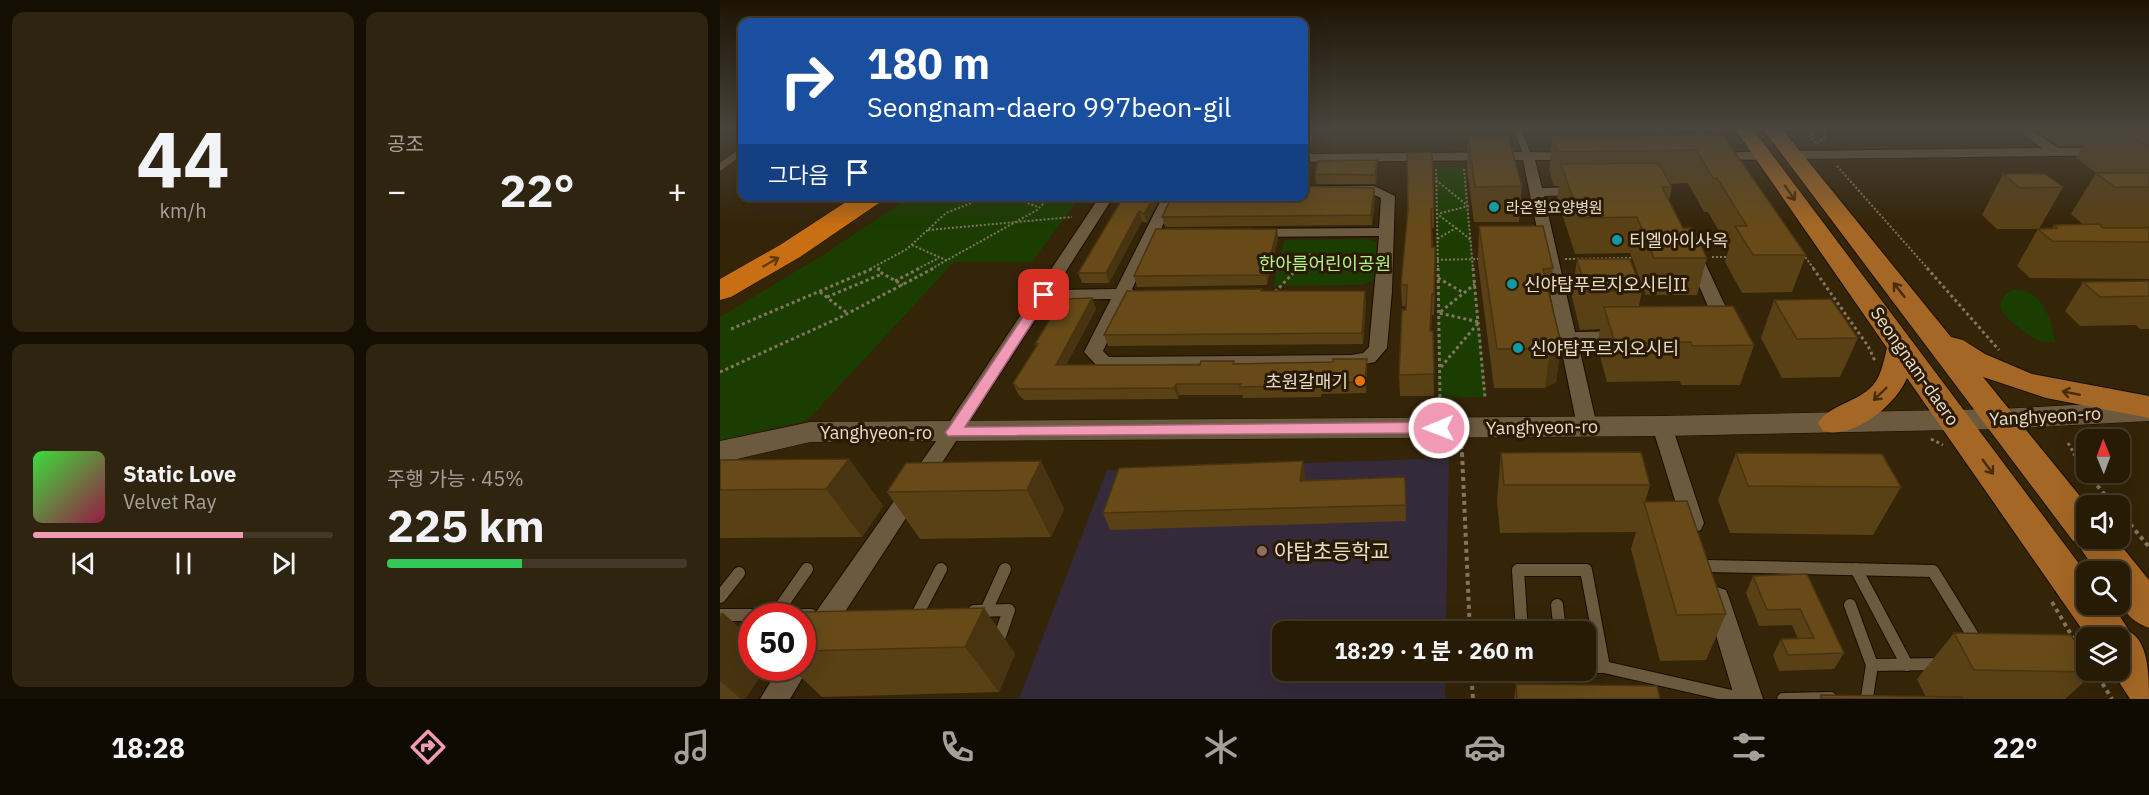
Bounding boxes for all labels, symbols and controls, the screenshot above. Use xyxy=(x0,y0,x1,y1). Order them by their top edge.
text: 180 m xyxy=(867,36,990,91)
icon: right xyxy=(768,42,846,120)
text: Seongnam-daero 997beon-gil xyxy=(867,89,1231,124)
text: 44 xyxy=(136,107,230,208)
text: 공조 xyxy=(387,130,424,157)
icon: arrive xyxy=(841,156,874,189)
text: 그다음 xyxy=(768,160,829,189)
text: 22° xyxy=(499,161,575,219)
text: − xyxy=(387,169,407,212)
text: + xyxy=(667,169,687,212)
one-way arrow xyxy=(1784,185,1796,201)
text: km/h xyxy=(159,197,207,224)
place label: 라온힐요양병원 xyxy=(1506,198,1603,217)
marker: 라온힐요양병원 xyxy=(1487,200,1501,214)
place label: 티엘아이사옥 xyxy=(1629,229,1728,252)
marker: 티엘아이사옥 xyxy=(1610,233,1624,247)
park label: 한아름어린이공원 xyxy=(1259,252,1391,275)
one-way arrow xyxy=(762,256,779,268)
pin xyxy=(1018,269,1069,320)
place label: 신야탑푸르지오시티II xyxy=(1524,273,1687,296)
marker: 신야탑푸르지오시티II xyxy=(1505,277,1519,291)
icon: arrive xyxy=(1027,278,1060,311)
one-way arrow xyxy=(1893,282,1906,298)
street label: Seongnam-daero xyxy=(1866,302,1964,430)
place label: 신야탑푸르지오시티 xyxy=(1530,337,1679,360)
marker: 신야탑푸르지오시티 xyxy=(1511,341,1525,355)
place label: 초원갈매기 xyxy=(1265,370,1348,393)
marker: 초원갈매기 xyxy=(1353,374,1367,388)
one-way arrow xyxy=(1872,387,1887,401)
one-way arrow xyxy=(2062,387,2081,398)
position arrow xyxy=(1407,396,1471,460)
street label: Yanghyeon-ro xyxy=(1988,402,2102,430)
street label: Yanghyeon-ro xyxy=(1486,415,1598,439)
street label: Yanghyeon-ro xyxy=(820,421,932,444)
north arrow xyxy=(2076,429,2130,483)
map controls xyxy=(2076,429,2130,681)
text: Static Love xyxy=(123,459,236,488)
one-way arrow xyxy=(1982,459,1994,475)
text: 주행 가능 · 45% xyxy=(387,465,524,492)
text: Velvet Ray xyxy=(123,488,216,515)
button: sound xyxy=(2076,495,2130,549)
text: 225 km xyxy=(387,496,545,554)
place label: 야탑초등학교 xyxy=(1274,537,1390,565)
marker: 야탑초등학교 xyxy=(1255,544,1269,558)
icon: previous xyxy=(67,547,100,580)
icon: pause xyxy=(167,547,200,580)
icon: next xyxy=(267,547,300,580)
button: search xyxy=(2076,561,2130,615)
speed limit sign: 50 xyxy=(738,603,816,681)
button: layers xyxy=(2076,627,2130,681)
text: 18:29 · 1 분 · 260 m xyxy=(1334,636,1534,665)
icon: directions xyxy=(407,726,449,768)
icon: music xyxy=(671,726,713,768)
icon: phone xyxy=(936,726,978,768)
icon: climate xyxy=(1200,726,1242,768)
icon: car xyxy=(1464,726,1506,768)
icon: filters xyxy=(1728,726,1770,768)
text: 18:28 xyxy=(111,730,185,765)
text: 22° xyxy=(1993,730,2038,765)

